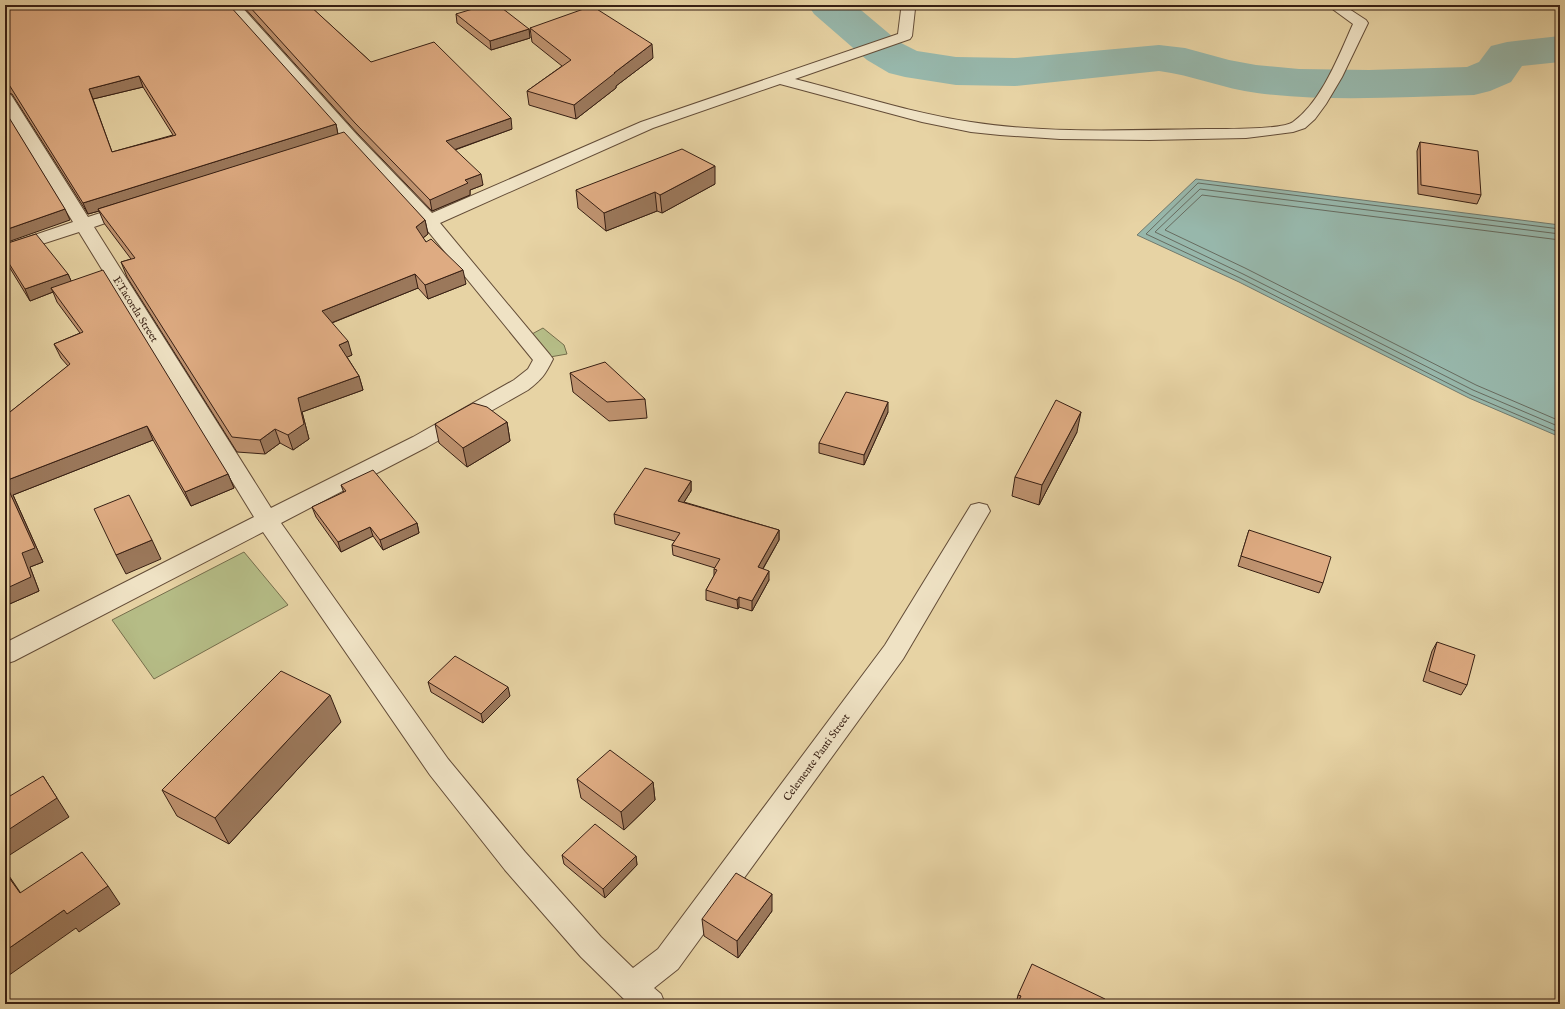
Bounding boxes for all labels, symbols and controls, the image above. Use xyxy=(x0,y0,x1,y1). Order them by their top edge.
street label: F.Tacorda Street xyxy=(109,274,161,345)
street label: Celemente Panti Street xyxy=(780,711,853,804)

